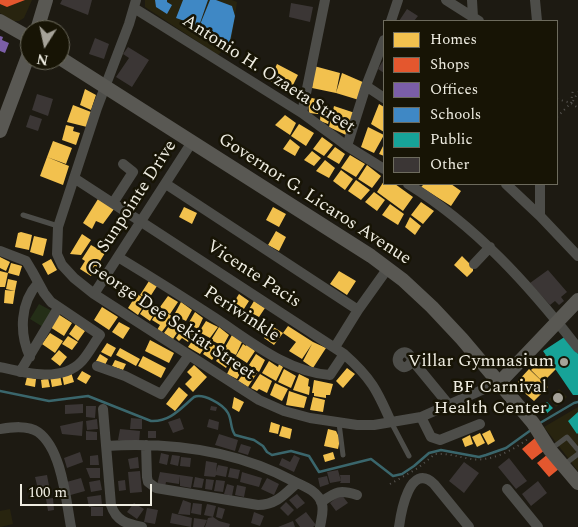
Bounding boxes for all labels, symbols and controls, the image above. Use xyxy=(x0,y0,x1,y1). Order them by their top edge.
street label: Antonio H. Ozaeta Street xyxy=(178,11,358,139)
north arrow xyxy=(20,20,70,70)
legend xyxy=(383,20,558,185)
text: Homes xyxy=(430,28,477,51)
text: N xyxy=(35,48,50,71)
text: Shops xyxy=(430,53,470,76)
text: Offices xyxy=(430,78,478,101)
text: Schools xyxy=(430,103,481,126)
text: Public xyxy=(430,128,473,151)
street label: Governor G. Licaros Avenue xyxy=(213,129,415,271)
street label: Sunpointe Drive xyxy=(94,137,182,257)
text: Other xyxy=(430,153,469,176)
street label: Vicente Pacis xyxy=(202,236,304,314)
street label: George Dee Sekiat Street xyxy=(81,256,259,386)
street label: Periwinkle xyxy=(199,282,283,348)
place label: Villar Gymnasium xyxy=(408,351,554,373)
marker: Villar Gymnasium xyxy=(558,356,570,368)
place label: BF Carnival Health Center xyxy=(434,377,547,419)
marker: BF Carnival Health Center xyxy=(551,391,565,405)
scale bar xyxy=(22,474,155,506)
text: 100 m xyxy=(28,481,67,504)

